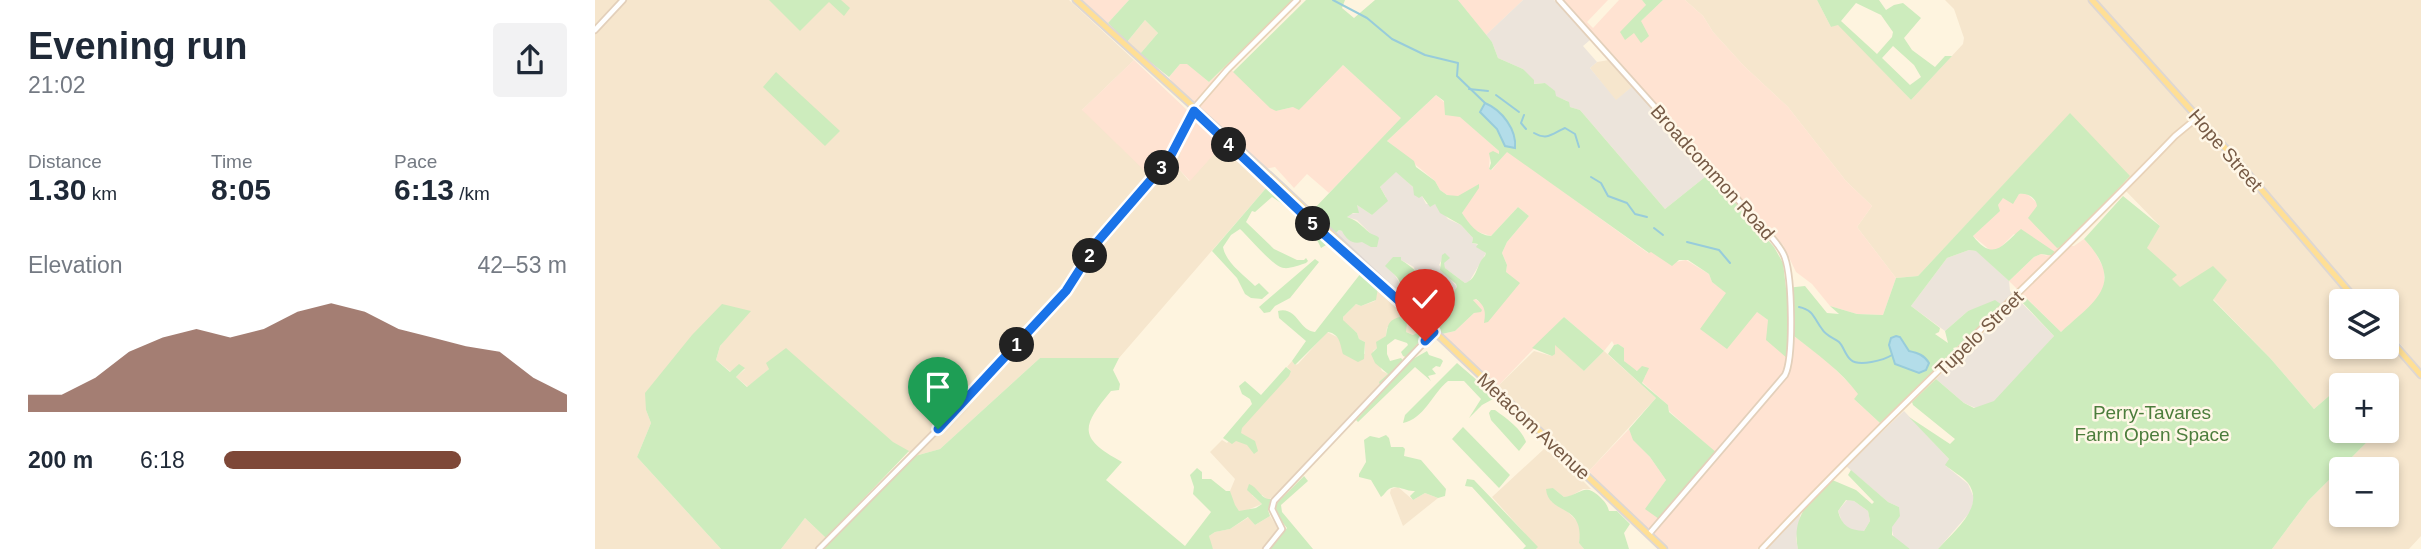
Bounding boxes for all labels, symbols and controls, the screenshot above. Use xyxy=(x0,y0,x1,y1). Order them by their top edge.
button: share xyxy=(493,23,567,97)
text: Evening run xyxy=(28,25,248,67)
text: 21:02 xyxy=(28,72,86,98)
street label: Broadcommon Road xyxy=(1647,101,1779,244)
street label: Hope Street xyxy=(2184,105,2267,196)
pin: 4 xyxy=(1211,128,1247,162)
text: 4 xyxy=(1223,134,1234,155)
pin: 3 xyxy=(1145,150,1179,186)
text: Distance xyxy=(28,151,102,172)
text: Time xyxy=(211,151,253,172)
text: Pace xyxy=(394,151,437,172)
text: 3 xyxy=(1156,157,1167,178)
text: 1.30 xyxy=(28,173,86,206)
text: 8:05 xyxy=(211,173,271,206)
text: 6:13 xyxy=(394,173,454,206)
text: km xyxy=(86,183,117,204)
text: /km xyxy=(454,183,490,204)
pin: 5 xyxy=(1295,206,1331,242)
text: 5 xyxy=(1307,213,1318,234)
pin: 2 xyxy=(1072,238,1107,274)
text: 2 xyxy=(1084,245,1095,266)
text: Elevation xyxy=(28,252,123,278)
text: 42–53 m xyxy=(477,252,567,278)
pin xyxy=(1395,269,1455,341)
icon: check xyxy=(1406,280,1444,318)
street label: Tupelo Street xyxy=(1931,286,2028,380)
map controls xyxy=(2329,289,2399,527)
button: layers xyxy=(2329,289,2399,359)
pin: 1 xyxy=(999,328,1035,362)
text: 1 xyxy=(1011,334,1022,355)
pin xyxy=(908,357,968,429)
icon: arrive xyxy=(919,368,957,406)
street label: Metacom Avenue xyxy=(1473,369,1594,484)
button: + xyxy=(2329,373,2399,443)
park label: Perry-Tavares Farm Open Space xyxy=(2074,402,2230,445)
text: 200 m xyxy=(28,447,93,473)
text: 6:18 xyxy=(140,447,185,473)
button: − xyxy=(2329,457,2399,527)

